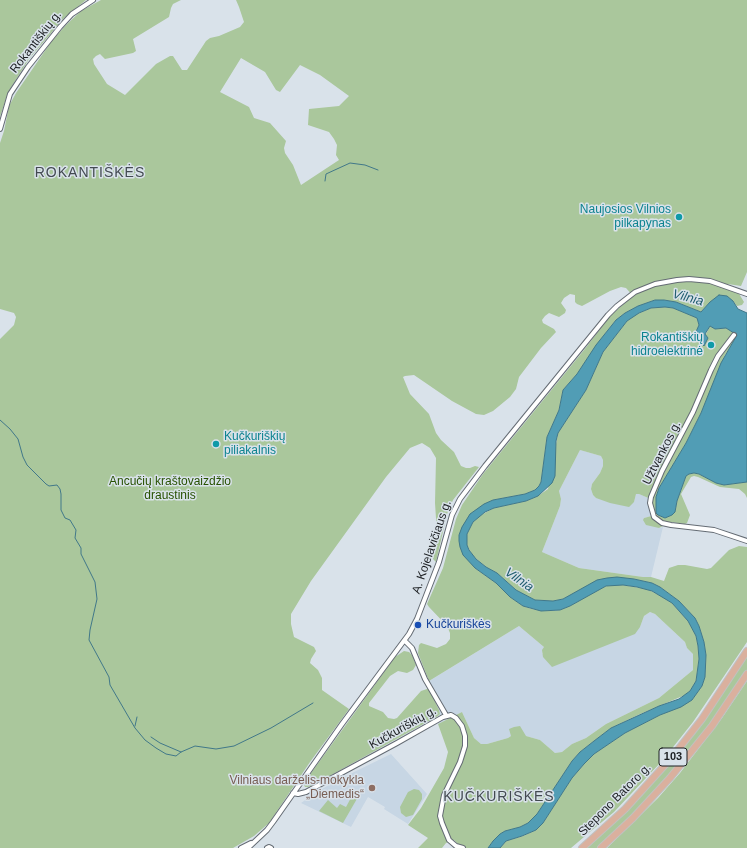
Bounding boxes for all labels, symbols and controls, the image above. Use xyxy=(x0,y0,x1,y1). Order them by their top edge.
street label: Rokantiškių g. xyxy=(7,8,65,76)
district label: ROKANTIŠKĖS xyxy=(35,165,145,181)
place label: Naujosios Vilnios pilkapynas xyxy=(580,203,671,231)
marker: Naujosios Vilnios pilkapynas xyxy=(674,212,684,222)
water label: Vilnia xyxy=(671,286,705,310)
place label: Rokantiškių hidroelektrinė xyxy=(631,331,703,359)
marker: Rokantiškių hidroelektrinė xyxy=(706,340,716,350)
street label: Užtvankos g. xyxy=(640,419,684,487)
place label: Kučkuriškių piliakalnis xyxy=(224,430,285,458)
marker: Kučkuriškių piliakalnis xyxy=(211,439,221,449)
park label: Ancučių kraštovaizdžio draustinis xyxy=(109,475,231,503)
street label: A. Kojelavičiaus g. xyxy=(409,498,455,596)
water label: Vilnia xyxy=(502,565,536,595)
place label: Kučkuriškės xyxy=(426,618,491,632)
marker: Kučkuriškės xyxy=(413,620,423,630)
street label: Kučkuriškių g. xyxy=(367,704,439,752)
road number: 103 xyxy=(659,748,687,766)
street label: Stepono Batoro g. xyxy=(576,761,654,839)
place label: Vilniaus darželis-mokykla „Diemedis“ xyxy=(230,774,364,802)
marker: Vilniaus darželis-mokykla „Diemedis“ xyxy=(367,783,377,793)
district label: KUČKURIŠKĖS xyxy=(443,789,555,805)

